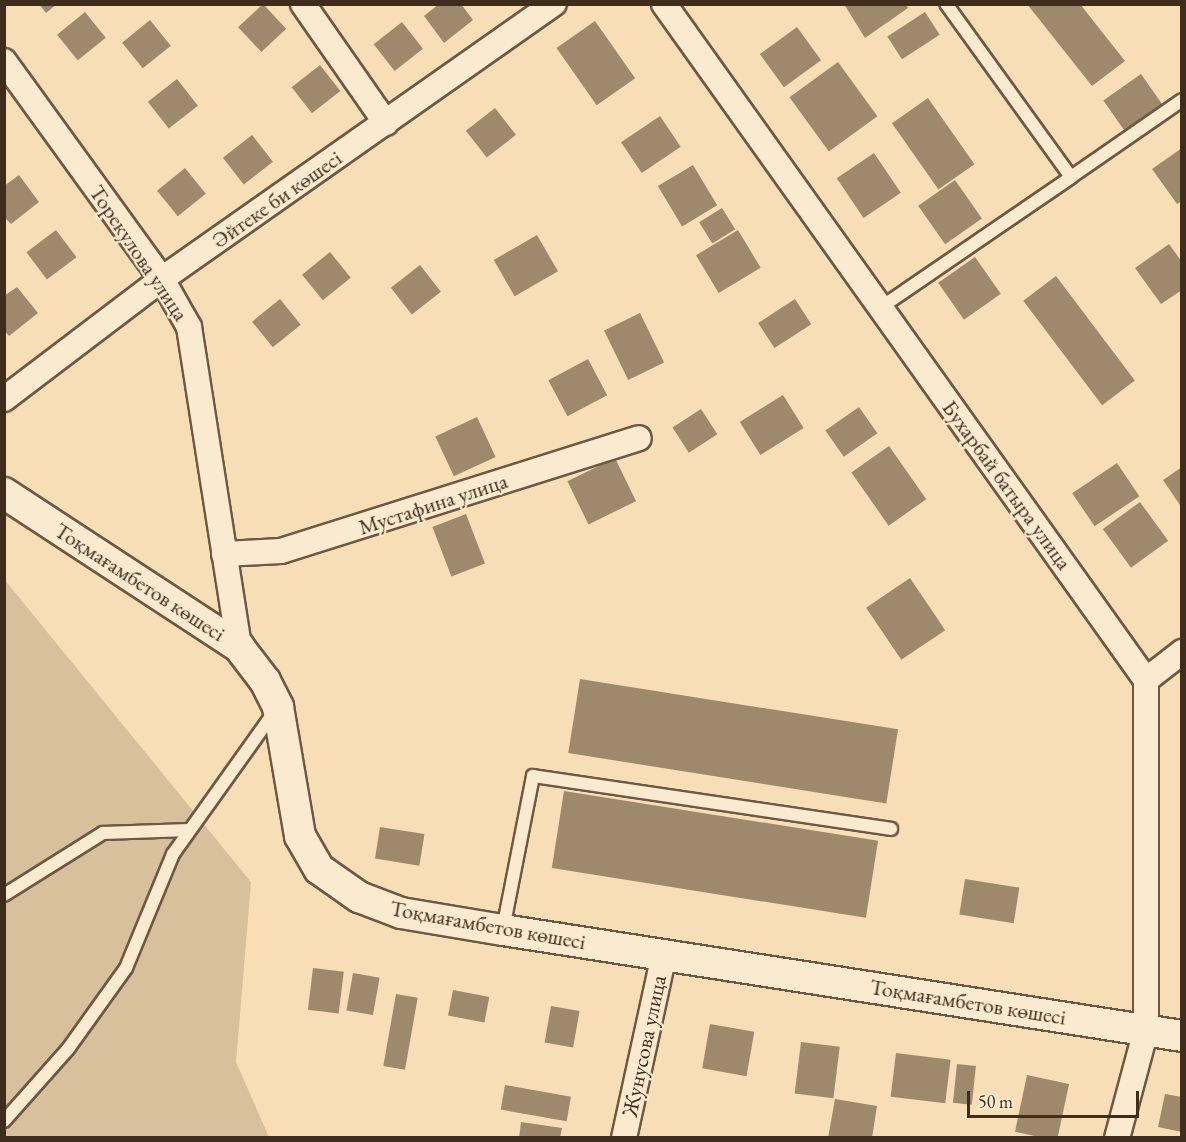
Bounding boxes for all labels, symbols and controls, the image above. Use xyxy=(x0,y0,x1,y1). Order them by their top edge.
street label: Әйтеке би көшесі xyxy=(207,145,347,253)
street label: Торекулова улица xyxy=(84,180,194,326)
street label: Бухарбай батыра улица xyxy=(937,395,1077,575)
street label: Мустафина улица xyxy=(355,467,511,541)
street label: Тоқмағамбетов көшесі xyxy=(50,517,230,647)
street label: Тоқмағамбетов көшесі xyxy=(388,895,588,955)
street label: Жунусова улица xyxy=(616,973,672,1119)
street label: Тоқмағамбетов көшесі xyxy=(868,973,1068,1031)
scale bar xyxy=(970,1079,1142,1117)
text: 50 m xyxy=(978,1090,1013,1113)

